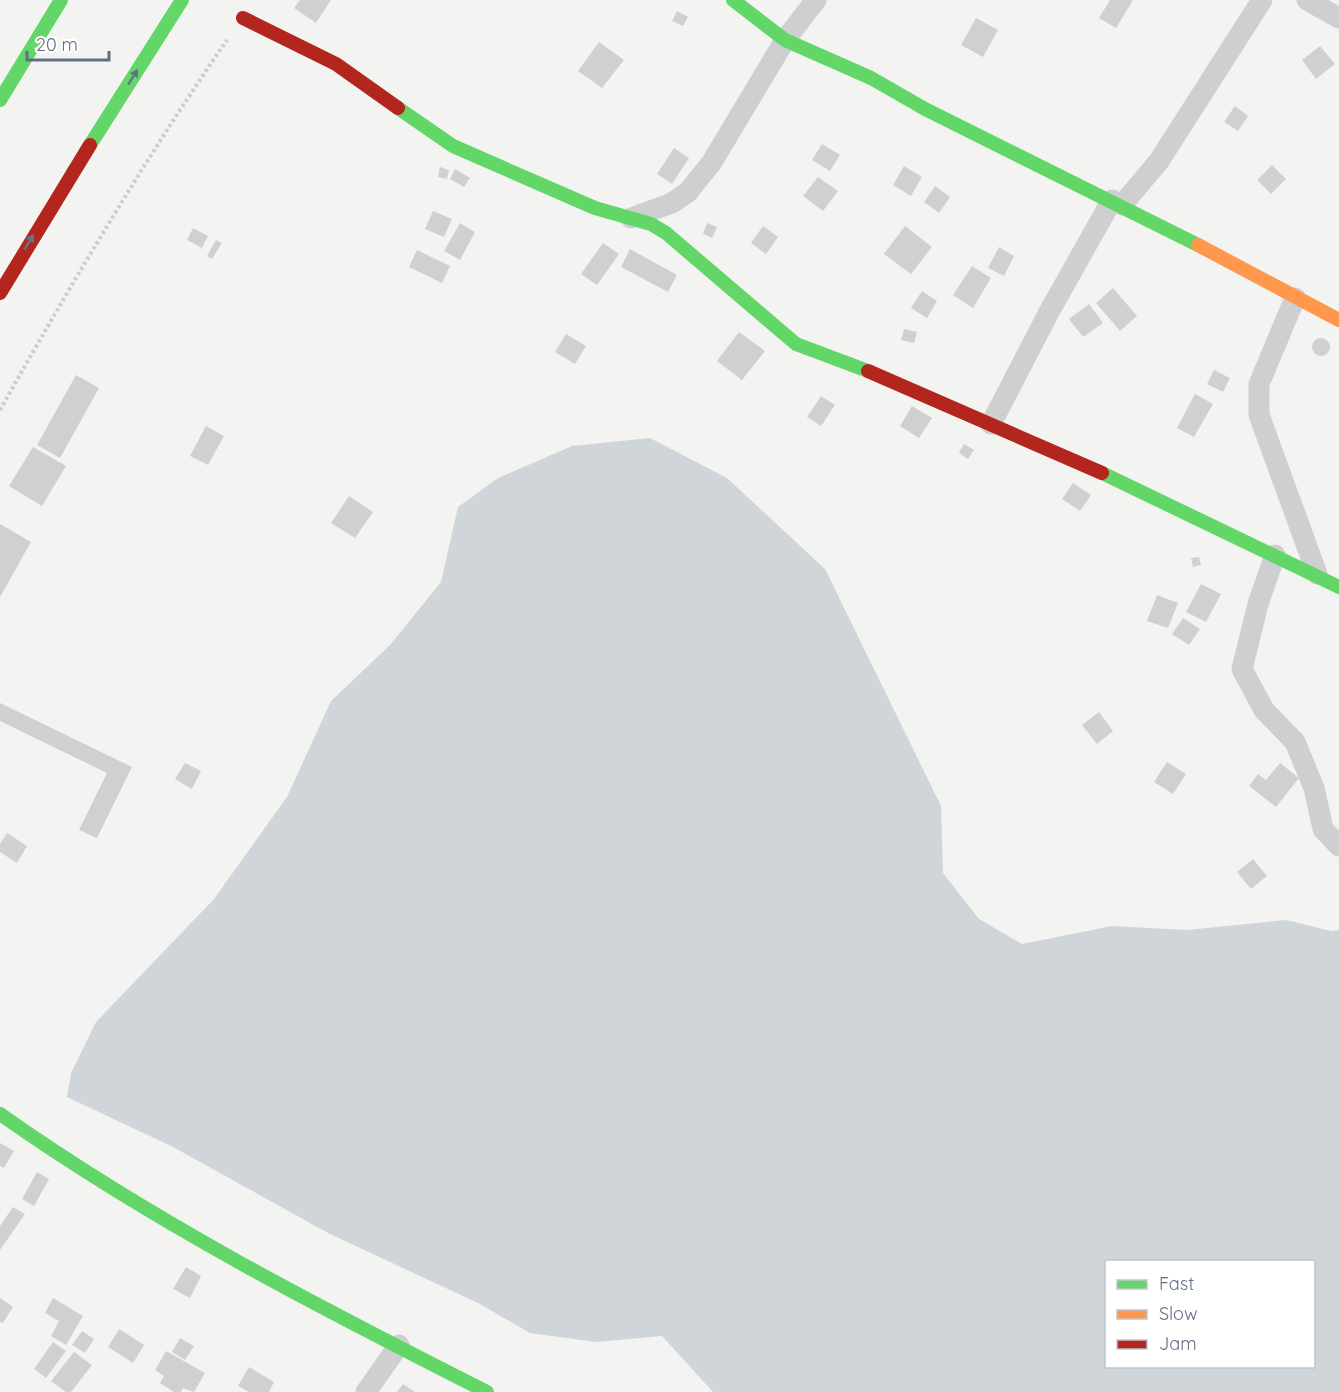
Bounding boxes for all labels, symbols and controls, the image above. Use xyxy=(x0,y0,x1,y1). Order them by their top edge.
scale bar xyxy=(27,24,110,62)
text: 20 m xyxy=(36,33,78,56)
one-way arrow xyxy=(127,69,138,85)
one-way arrow xyxy=(24,233,34,250)
legend xyxy=(1105,1260,1315,1368)
text: Fast xyxy=(1159,1272,1194,1295)
text: Slow xyxy=(1159,1302,1197,1325)
text: Jam xyxy=(1159,1332,1197,1355)

